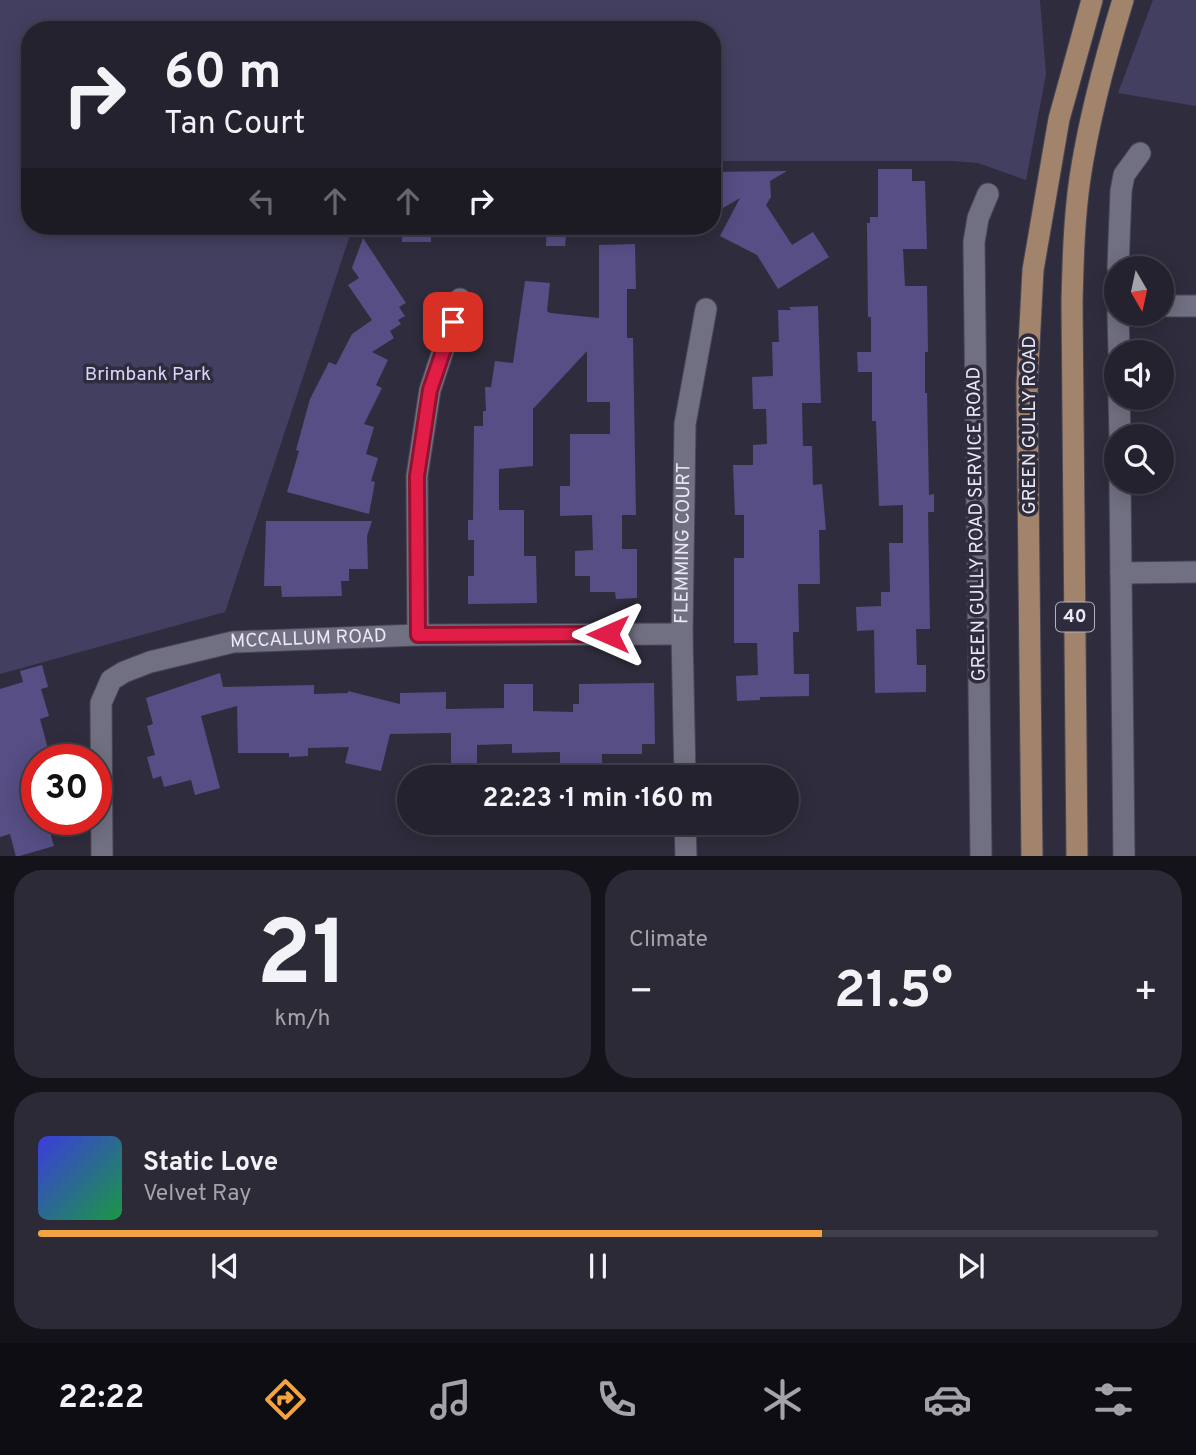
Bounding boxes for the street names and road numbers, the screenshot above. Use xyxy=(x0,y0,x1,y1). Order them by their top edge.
street label: GREEN GULLY ROAD xyxy=(1018,336,1042,514)
street label: GREEN GULLY ROAD SERVICE ROAD xyxy=(962,366,992,682)
street label: FLEMMING COURT xyxy=(670,462,696,624)
road number: 40 xyxy=(1056,602,1094,632)
street label: MCCALLUM ROAD xyxy=(230,624,387,654)

